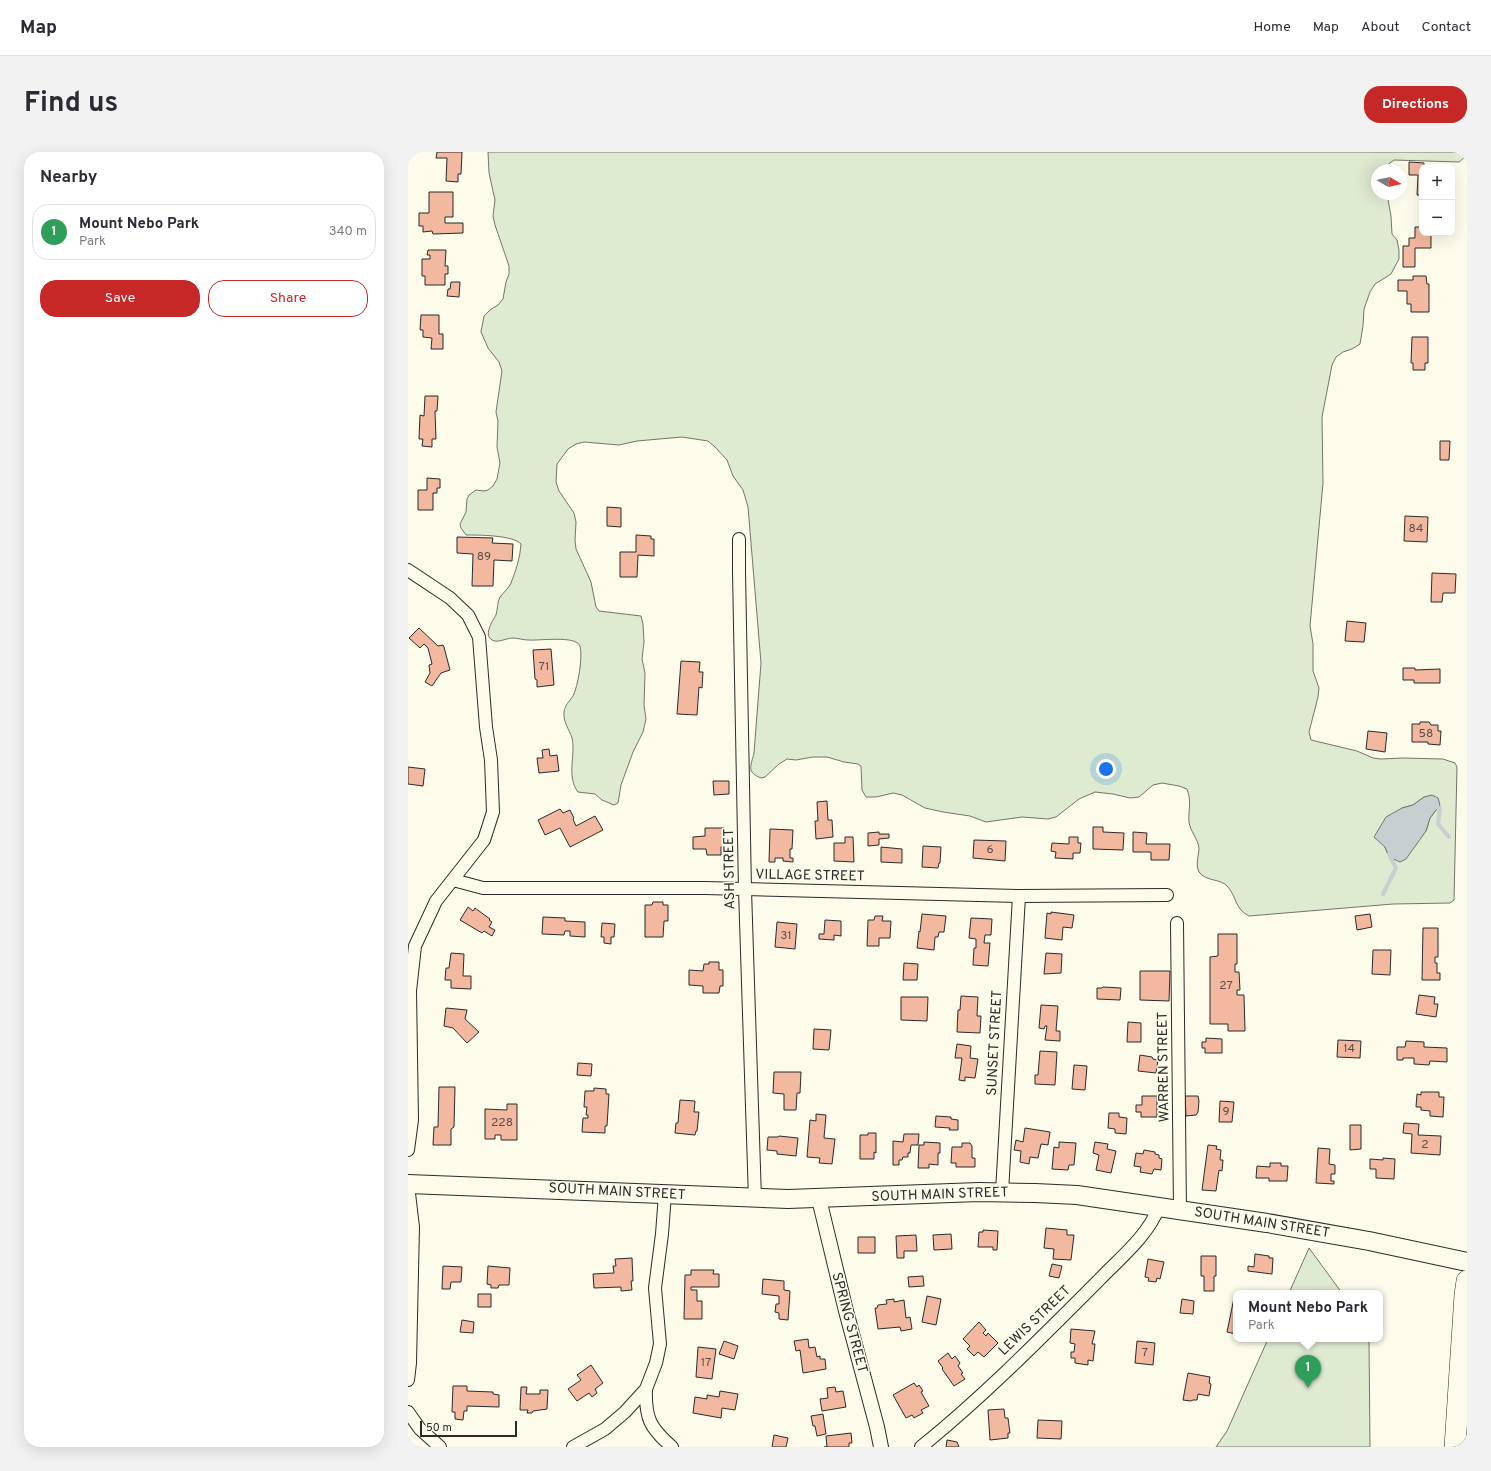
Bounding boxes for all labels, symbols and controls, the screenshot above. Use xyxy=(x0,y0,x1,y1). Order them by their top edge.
text: Map xyxy=(20,16,57,40)
text: Home xyxy=(1254,19,1291,36)
text: Map xyxy=(1313,19,1339,36)
text: About xyxy=(1361,19,1400,36)
text: Contact xyxy=(1422,19,1471,36)
text: Find us xyxy=(24,86,118,122)
button: Directions xyxy=(1364,86,1467,123)
north arrow xyxy=(1371,164,1407,200)
map controls xyxy=(1419,164,1455,236)
button: + xyxy=(1419,164,1455,200)
text: Nearby xyxy=(40,167,97,189)
button: − xyxy=(1419,200,1455,236)
text: Mount Nebo Park xyxy=(79,215,199,234)
text: 1 xyxy=(51,224,57,240)
text: 340 m xyxy=(329,224,367,240)
text: Park xyxy=(79,234,106,250)
button: Save xyxy=(40,280,200,317)
button: Share xyxy=(208,280,368,317)
house number: 84 xyxy=(1409,521,1423,537)
house number: 89 xyxy=(477,549,491,565)
house number: 71 xyxy=(539,659,549,675)
house number: 58 xyxy=(1419,726,1433,742)
your location xyxy=(1096,759,1116,779)
street label: ASH STREET xyxy=(721,828,739,910)
house number: 6 xyxy=(986,842,994,858)
street label: VILLAGE STREET xyxy=(755,867,865,885)
house number: 31 xyxy=(780,928,792,944)
house number: 27 xyxy=(1219,978,1233,994)
street label: SUNSET STREET xyxy=(984,990,1006,1096)
street label: WARREN STREET xyxy=(1155,1011,1173,1123)
house number: 14 xyxy=(1343,1041,1355,1057)
house number: 9 xyxy=(1222,1104,1230,1120)
house number: 228 xyxy=(491,1115,513,1131)
house number: 2 xyxy=(1421,1137,1429,1153)
street label: SOUTH MAIN STREET xyxy=(548,1180,686,1204)
street label: SOUTH MAIN STREET xyxy=(871,1184,1009,1206)
street label: SOUTH MAIN STREET xyxy=(1193,1204,1331,1242)
street label: SPRING STREET xyxy=(827,1271,871,1375)
street label: LEWIS STREET xyxy=(995,1282,1075,1360)
popup xyxy=(1233,1290,1383,1342)
text: Mount Nebo Park xyxy=(1248,1299,1368,1318)
text: Park xyxy=(1248,1318,1275,1334)
house number: 7 xyxy=(1142,1345,1148,1361)
house number: 17 xyxy=(701,1355,711,1371)
pin: 1 xyxy=(1295,1355,1321,1388)
scale bar xyxy=(420,1419,517,1438)
text: 50 m xyxy=(426,1421,452,1435)

